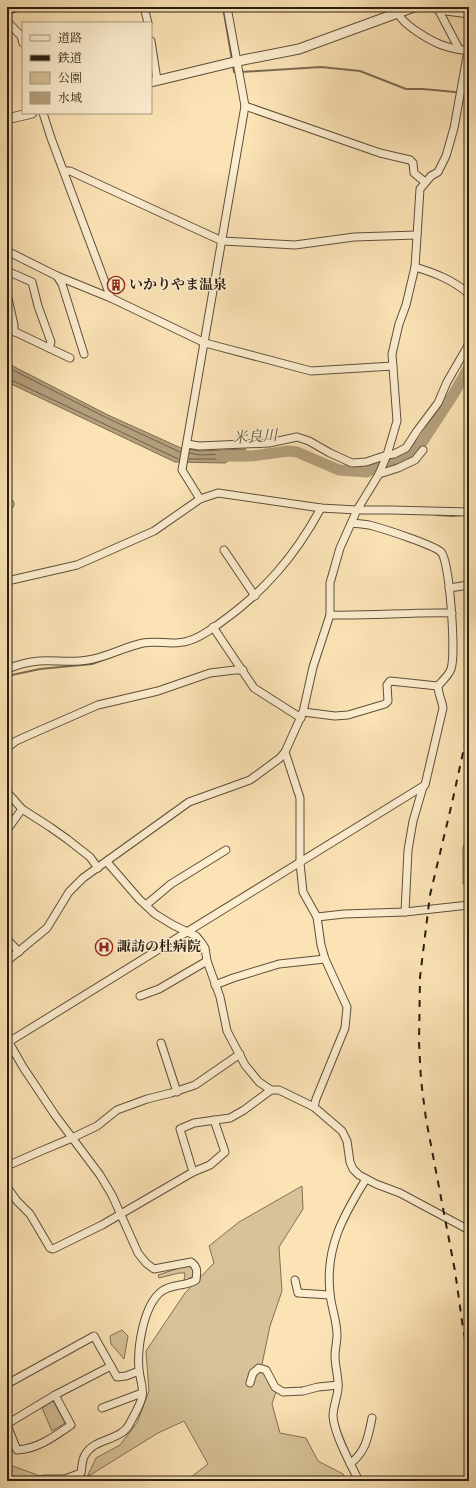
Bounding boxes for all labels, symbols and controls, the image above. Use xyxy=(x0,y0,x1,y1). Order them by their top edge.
legend xyxy=(22,22,152,114)
text: 道路 xyxy=(58,31,82,45)
text: 鉄道 xyxy=(57,51,82,65)
text: 公園 xyxy=(58,72,82,85)
text: 水域 xyxy=(58,91,82,105)
building icon: いかりやま温泉 xyxy=(106,275,126,295)
place label: いかりやま温泉 xyxy=(129,277,227,292)
water label: 米良川 xyxy=(232,427,280,447)
hospital icon: 諏訪の杜病院 xyxy=(94,937,114,957)
place label: 諏訪の杜病院 xyxy=(117,939,201,954)

